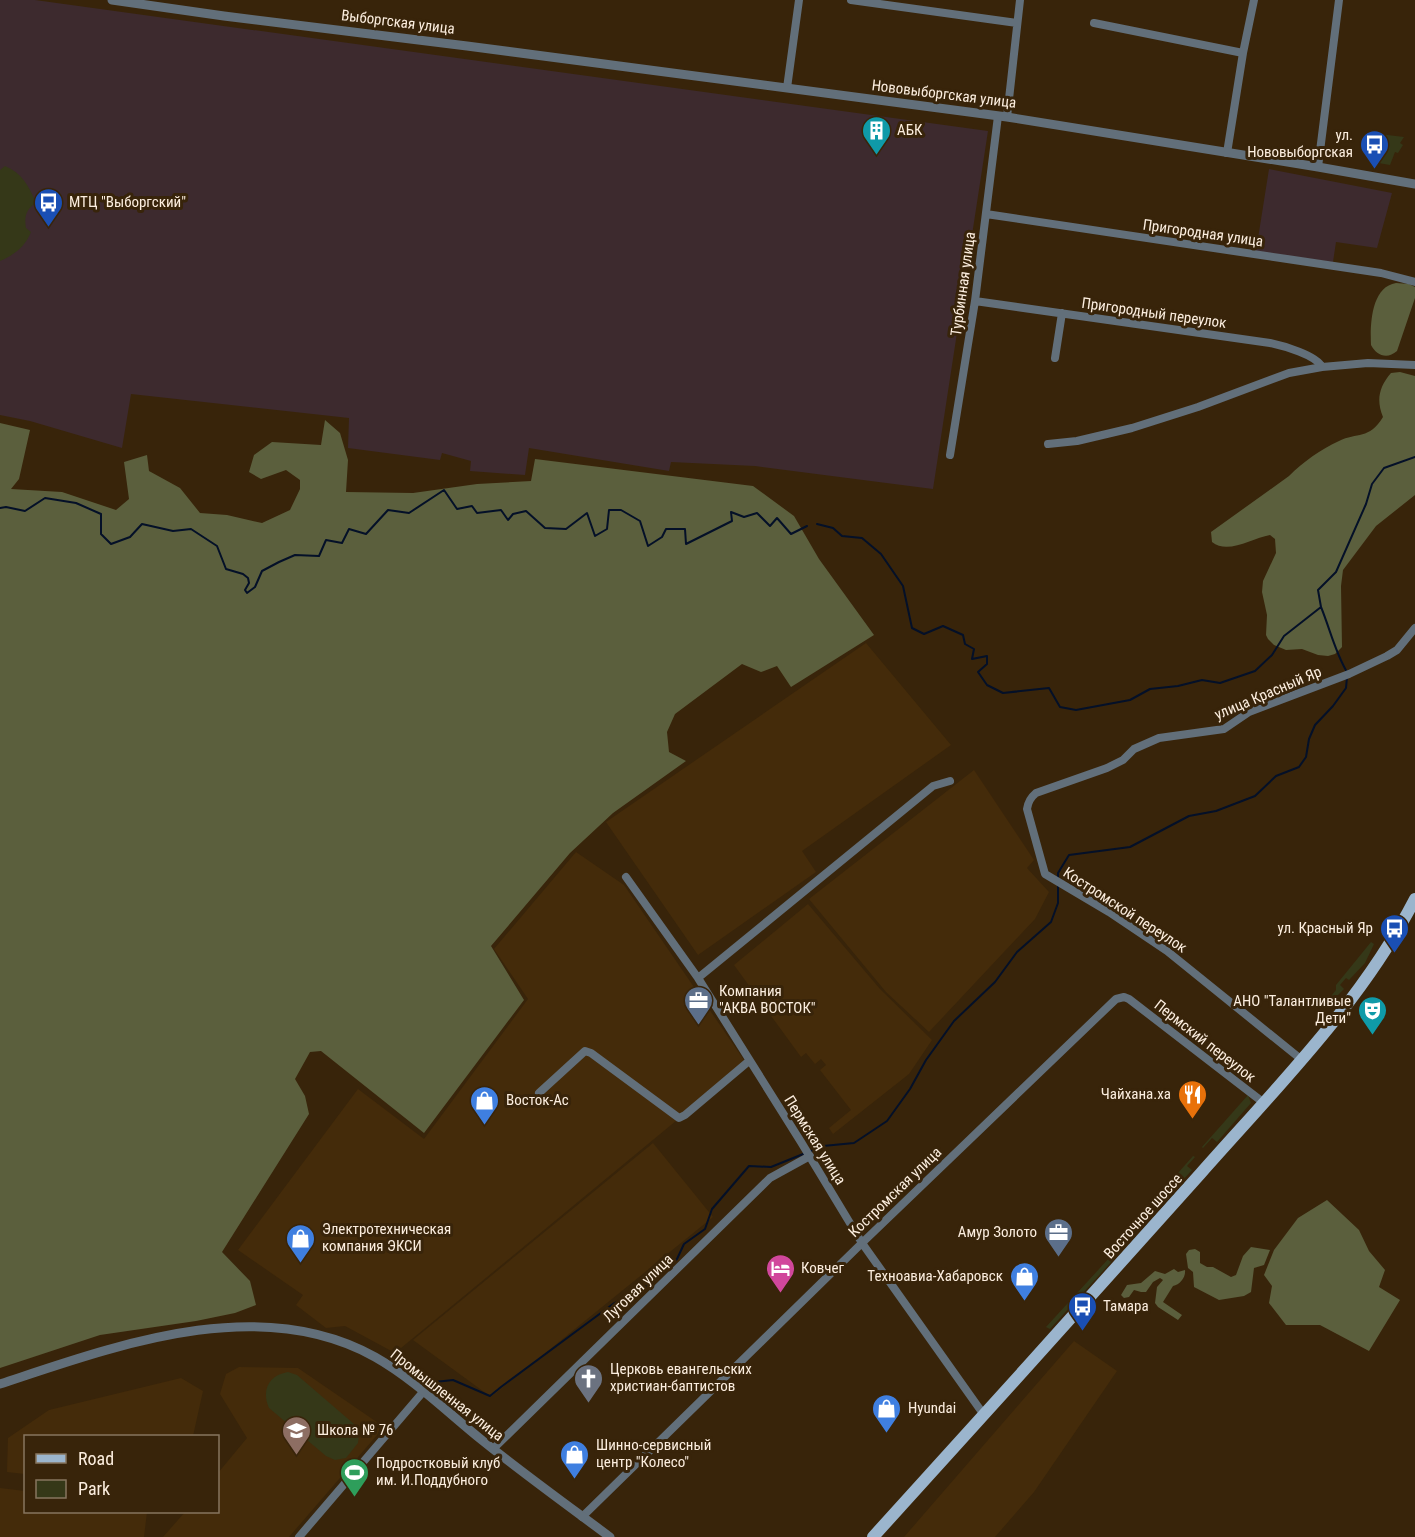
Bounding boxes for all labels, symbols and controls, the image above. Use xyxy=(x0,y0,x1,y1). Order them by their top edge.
street label: Выборгская улица xyxy=(340,6,456,38)
street label: Нововыборгская улица xyxy=(871,76,1017,112)
building icon: АБК xyxy=(860,114,892,156)
place label: АБК xyxy=(897,121,923,139)
place label: ул. Нововыборгская xyxy=(1247,126,1353,161)
bus stop icon: ул. Нововыборгская xyxy=(1358,128,1390,170)
bus stop icon: МТЦ "Выборгский" xyxy=(32,186,64,228)
place label: МТЦ "Выборгский" xyxy=(69,193,186,211)
street label: Пригородная улица xyxy=(1142,216,1264,250)
street label: Турбинная улица xyxy=(947,231,979,337)
street label: Пригородный переулок xyxy=(1080,294,1228,332)
street label: улица Красный Яр xyxy=(1212,662,1324,724)
street label: Костромской переулок xyxy=(1060,863,1190,957)
bus stop icon: ул. Красный Яр xyxy=(1378,912,1410,954)
place label: ул. Красный Яр xyxy=(1277,919,1373,937)
place label: Компания "АКВА ВОСТОК" xyxy=(719,982,816,1017)
office icon: Компания "АКВА ВОСТОК" xyxy=(682,984,714,1026)
place label: АНО "Талантливые Дети" xyxy=(1233,992,1351,1027)
theatre icon: АНО "Талантливые Дети" xyxy=(1356,994,1388,1036)
street label: Пермский переулок xyxy=(1151,996,1259,1086)
restaurant icon: Чайхана.ха xyxy=(1176,1078,1208,1120)
shop icon: Восток-Ас xyxy=(469,1084,501,1126)
place label: Чайхана.ха xyxy=(1101,1085,1171,1103)
place label: Восток-Ас xyxy=(506,1091,569,1109)
street label: Пермская улица xyxy=(780,1092,850,1188)
street label: Костромская улица xyxy=(845,1143,945,1241)
street label: Восточное шоссе xyxy=(1100,1170,1186,1262)
office icon: Амур Золото xyxy=(1042,1216,1074,1258)
place label: Электротехническая компания ЭКСИ xyxy=(322,1220,451,1255)
shop icon: Электротехническая компания ЭКСИ xyxy=(285,1222,317,1264)
place label: Амур Золото xyxy=(958,1223,1037,1241)
street label: Луговая улица xyxy=(599,1250,677,1326)
hotel icon: Ковчег xyxy=(764,1252,796,1294)
place label: Ковчег xyxy=(801,1259,845,1277)
shop icon: Техноавиа-Хабаровск xyxy=(1008,1260,1040,1302)
place label: Техноавиа-Хабаровск xyxy=(867,1267,1003,1285)
bus stop icon: Тамара xyxy=(1066,1290,1098,1332)
place label: Тамара xyxy=(1103,1297,1149,1315)
street label: Промышленная улица xyxy=(387,1345,507,1445)
place label: Церковь евангельских христиан-баптистов xyxy=(610,1360,752,1395)
church icon: Церковь евангельских христиан-баптистов xyxy=(573,1362,605,1404)
shop icon: Hyundai xyxy=(871,1392,903,1434)
place label: Hyundai xyxy=(908,1399,956,1417)
school or university icon: Школа № 76 xyxy=(280,1414,312,1456)
place label: Школа № 76 xyxy=(317,1421,394,1439)
legend xyxy=(24,1435,219,1513)
place label: Шинно-сервисный центр "Колесо" xyxy=(596,1436,711,1471)
shop icon: Шинно-сервисный центр "Колесо" xyxy=(559,1438,591,1480)
text: Road xyxy=(78,1448,114,1469)
place label: Подростковый клуб им. И.Поддубного xyxy=(376,1454,500,1489)
sports icon: Подростковый клуб им. И.Поддубного xyxy=(339,1456,371,1498)
text: Park xyxy=(78,1478,110,1499)

